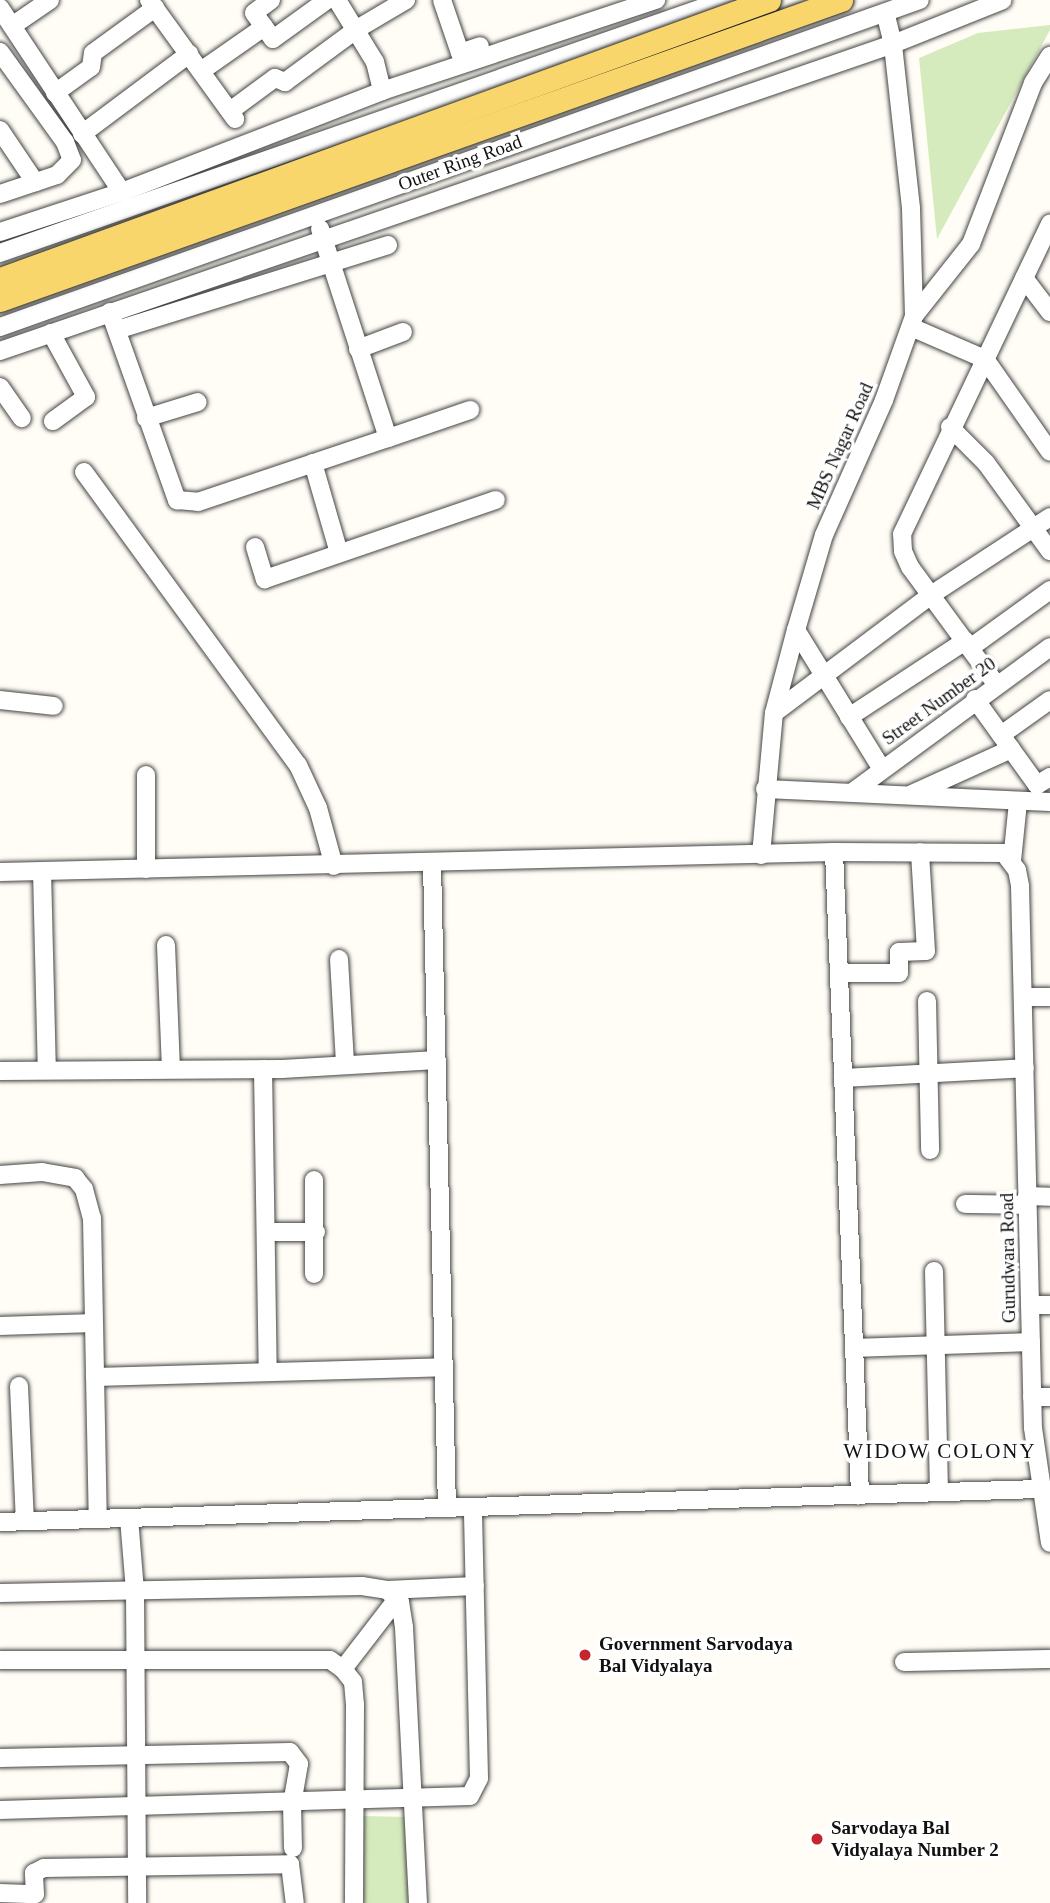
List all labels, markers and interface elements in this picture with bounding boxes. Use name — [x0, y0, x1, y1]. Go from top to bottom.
street label: Outer Ring Road — [387, 127, 533, 199]
street label: MBS Nagar Road — [799, 372, 881, 520]
street label: Street Number 20 — [868, 645, 1010, 757]
street label: Gurudwara Road — [995, 1182, 1021, 1334]
district label: WIDOW COLONY — [846, 1438, 1034, 1464]
place label: Government Sarvodaya Bal Vidyalaya — [599, 1633, 822, 1677]
marker: Government Sarvodaya Bal Vidyalaya — [577, 1647, 593, 1663]
place label: Sarvodaya Bal Vidyalaya Number 2 — [831, 1817, 1021, 1861]
marker: Sarvodaya Bal Vidyalaya Number 2 — [809, 1831, 825, 1847]

